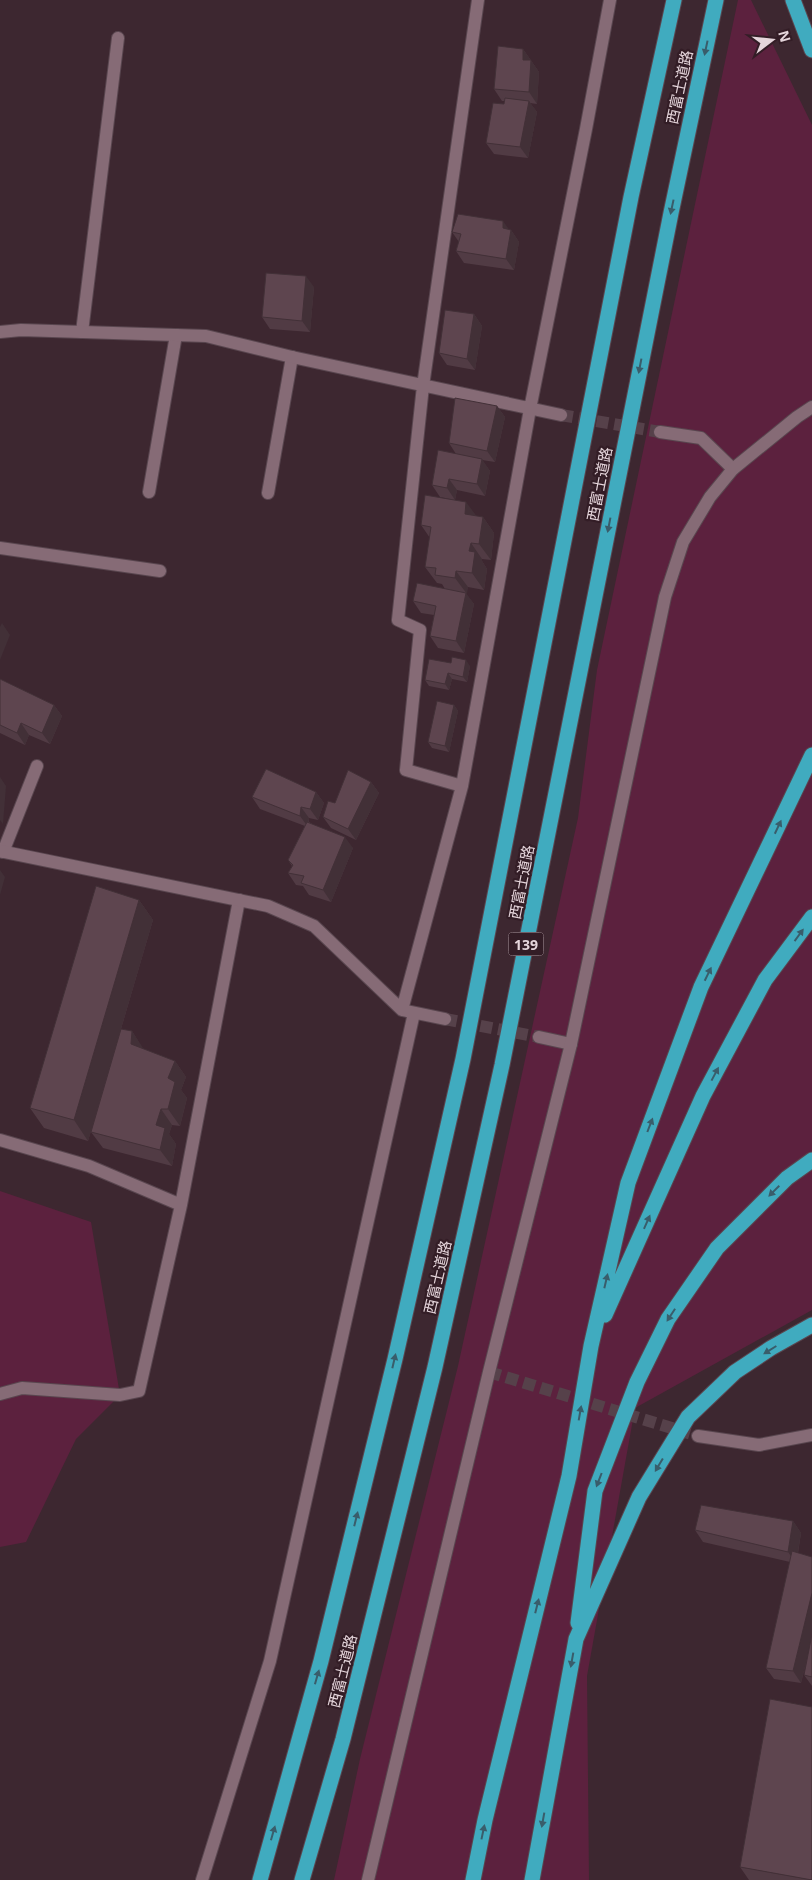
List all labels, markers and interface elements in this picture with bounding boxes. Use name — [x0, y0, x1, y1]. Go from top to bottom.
north arrow — [747, 15, 797, 65]
text: N — [774, 28, 796, 44]
one-way arrow — [702, 40, 710, 55]
street label: 西富士道路 — [661, 48, 697, 126]
one-way arrow — [668, 199, 676, 214]
one-way arrow — [636, 358, 644, 374]
street label: 西富士道路 — [582, 445, 616, 523]
one-way arrow — [605, 518, 613, 533]
one-way arrow — [775, 820, 783, 834]
street label: 西富士道路 — [504, 843, 538, 921]
one-way arrow — [793, 929, 804, 942]
road number: 139 — [508, 932, 544, 956]
one-way arrow — [704, 967, 712, 981]
one-way arrow — [710, 1067, 719, 1081]
one-way arrow — [646, 1117, 654, 1132]
one-way arrow — [768, 1184, 780, 1196]
one-way arrow — [643, 1215, 651, 1229]
street label: 西富士道路 — [419, 1238, 455, 1316]
one-way arrow — [602, 1274, 610, 1289]
one-way arrow — [666, 1308, 675, 1322]
one-way arrow — [763, 1345, 776, 1354]
one-way arrow — [390, 1353, 398, 1368]
one-way arrow — [576, 1405, 584, 1421]
one-way arrow — [654, 1458, 663, 1471]
one-way arrow — [595, 1473, 603, 1487]
one-way arrow — [352, 1511, 360, 1526]
one-way arrow — [533, 1599, 541, 1614]
street label: 西富士道路 — [323, 1632, 361, 1710]
one-way arrow — [567, 1653, 575, 1669]
one-way arrow — [313, 1669, 321, 1684]
one-way arrow — [538, 1813, 546, 1829]
one-way arrow — [479, 1824, 487, 1840]
one-way arrow — [269, 1825, 277, 1841]

